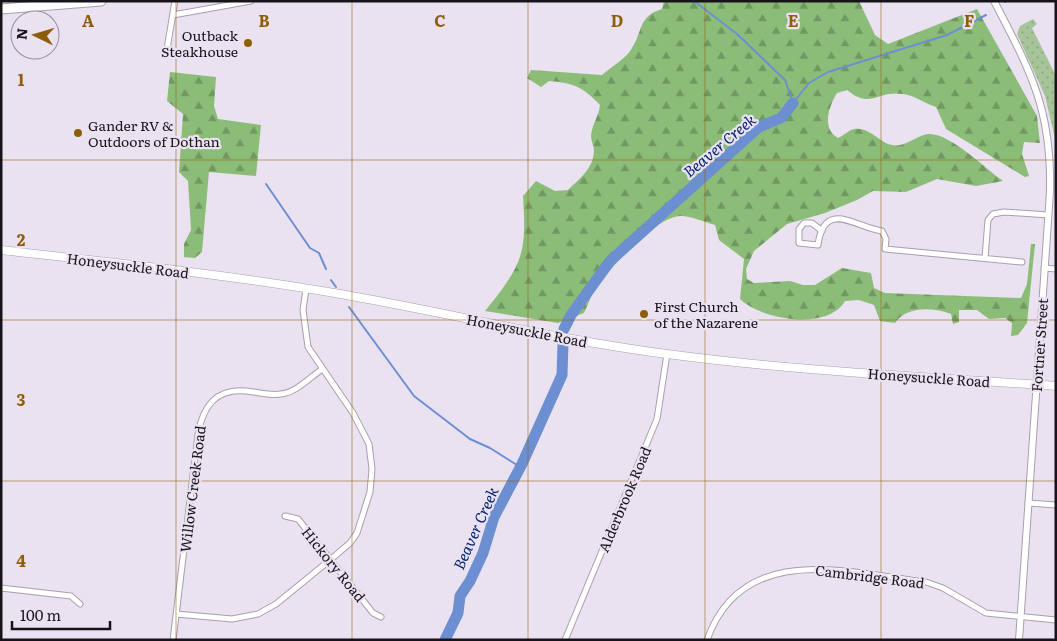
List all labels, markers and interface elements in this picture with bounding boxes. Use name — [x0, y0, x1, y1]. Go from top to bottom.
text: A — [82, 8, 94, 32]
text: B — [258, 8, 270, 32]
text: C — [434, 8, 446, 32]
text: D — [611, 8, 623, 32]
text: E — [788, 8, 799, 32]
text: F — [964, 8, 974, 32]
north arrow — [10, 10, 60, 60]
place label: Outback Steakhouse — [161, 25, 238, 61]
text: N — [11, 27, 32, 41]
marker: Outback Steakhouse — [242, 37, 254, 49]
text: 1 — [18, 67, 25, 91]
water label: Beaver Creek — [678, 107, 761, 182]
place label: Gander RV & Outdoors of Dothan — [88, 115, 220, 151]
marker: Gander RV & Outdoors of Dothan — [72, 127, 84, 139]
text: 2 — [17, 227, 26, 251]
street label: Honeysuckle Road — [66, 248, 191, 282]
place label: First Church of the Nazarene — [654, 296, 758, 332]
street label: Fortner Street — [1026, 297, 1052, 393]
street label: Honeysuckle Road — [465, 308, 590, 352]
marker: First Church of the Nazarene — [638, 308, 650, 320]
street label: Honeysuckle Road — [867, 363, 991, 391]
text: 3 — [17, 387, 26, 411]
street label: Willow Creek Road — [174, 424, 210, 554]
street label: Alderbrook Road — [593, 443, 655, 555]
water label: Beaver Creek — [447, 482, 504, 573]
street label: Hickory Road — [298, 522, 371, 606]
text: 4 — [16, 548, 26, 572]
street label: Cambridge Road — [814, 559, 926, 593]
scale bar — [12, 598, 110, 630]
text: 100 m — [20, 603, 61, 626]

